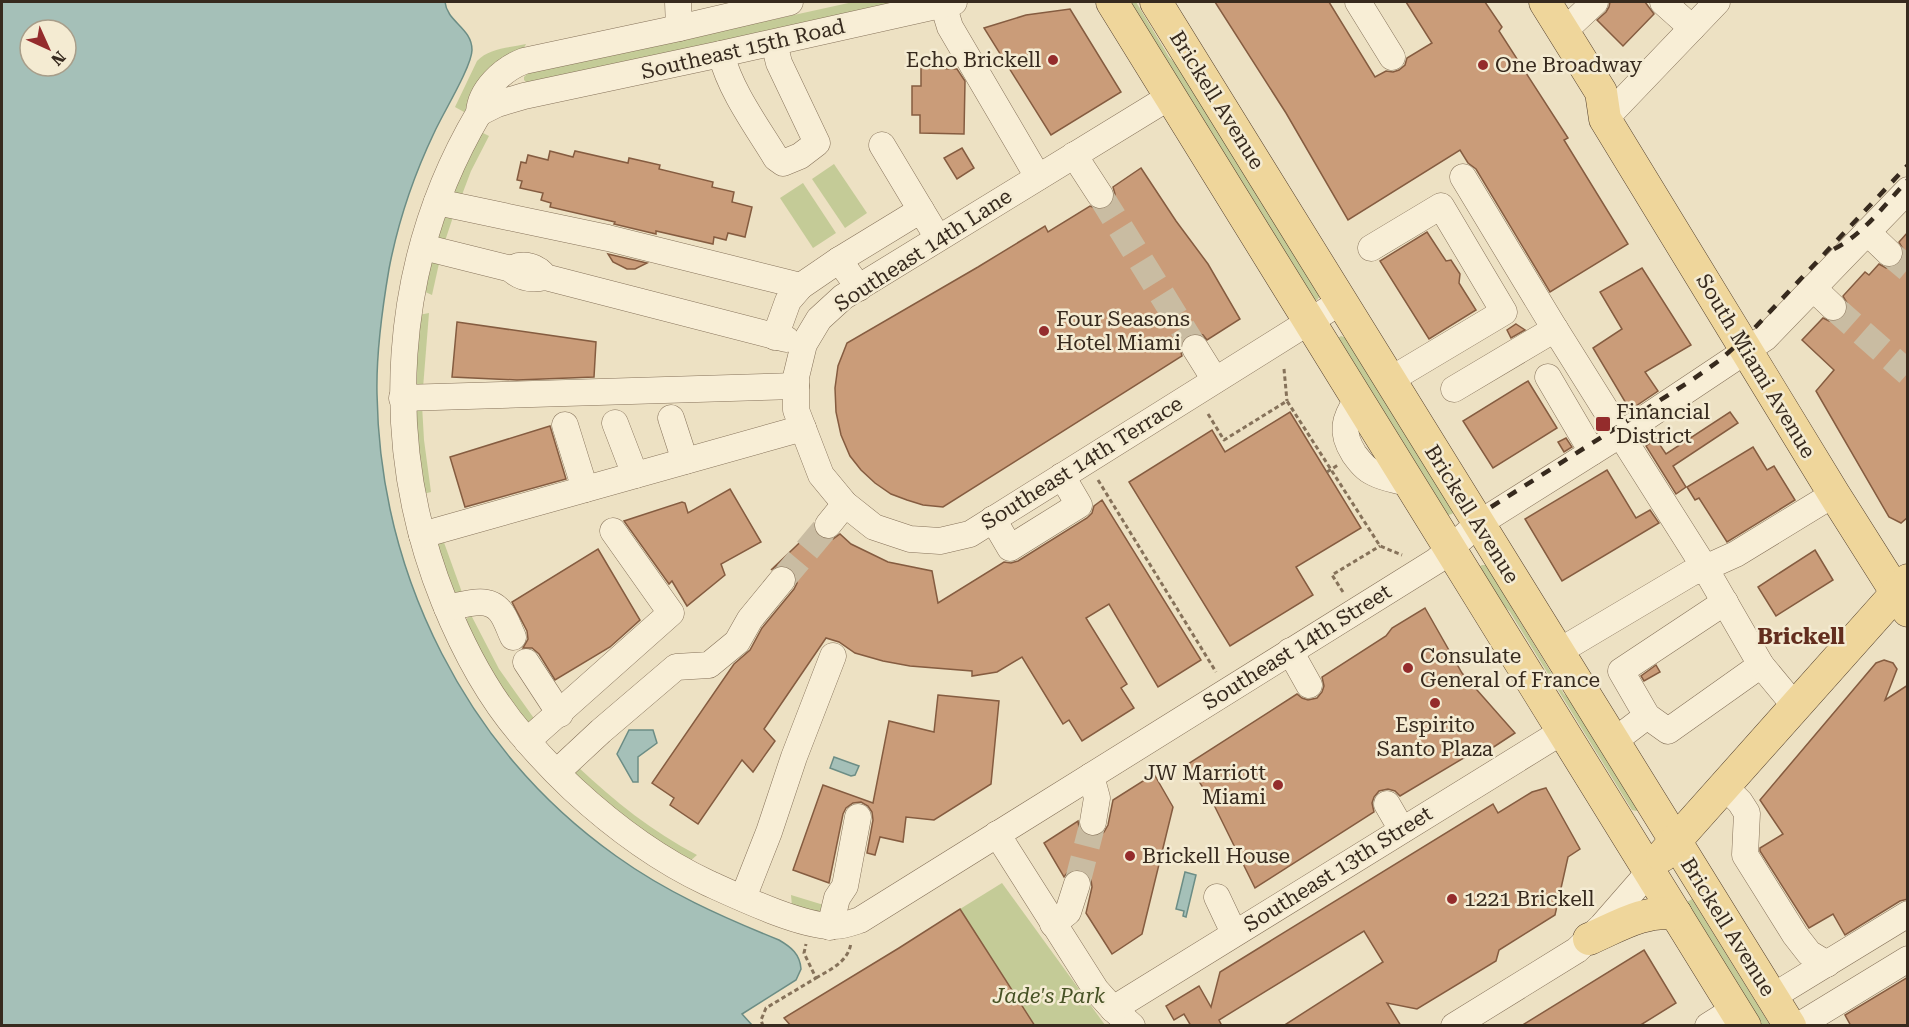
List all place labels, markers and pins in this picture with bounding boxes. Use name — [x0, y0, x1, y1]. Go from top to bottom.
place label: Echo Brickell — [906, 48, 1042, 72]
marker: Echo Brickell — [1046, 53, 1060, 67]
place label: One Broadway — [1495, 53, 1643, 77]
marker: One Broadway — [1476, 58, 1490, 72]
place label: Four Seasons Hotel Miami — [1056, 307, 1190, 355]
marker: Four Seasons Hotel Miami — [1037, 324, 1051, 338]
place label: Financial District — [1616, 400, 1711, 448]
marker: Financial District — [1594, 415, 1612, 433]
place label: Consulate General of France — [1420, 644, 1600, 692]
marker: Consulate General of France — [1401, 661, 1415, 675]
marker: Espirito Santo Plaza — [1428, 696, 1442, 710]
place label: Espirito Santo Plaza — [1377, 713, 1494, 761]
place label: JW Marriott Miami — [1144, 761, 1266, 809]
marker: JW Marriott Miami — [1271, 778, 1285, 792]
place label: Brickell House — [1142, 844, 1290, 868]
marker: Brickell House — [1123, 849, 1137, 863]
place label: 1221 Brickell — [1464, 887, 1595, 911]
marker: 1221 Brickell — [1445, 892, 1459, 906]

